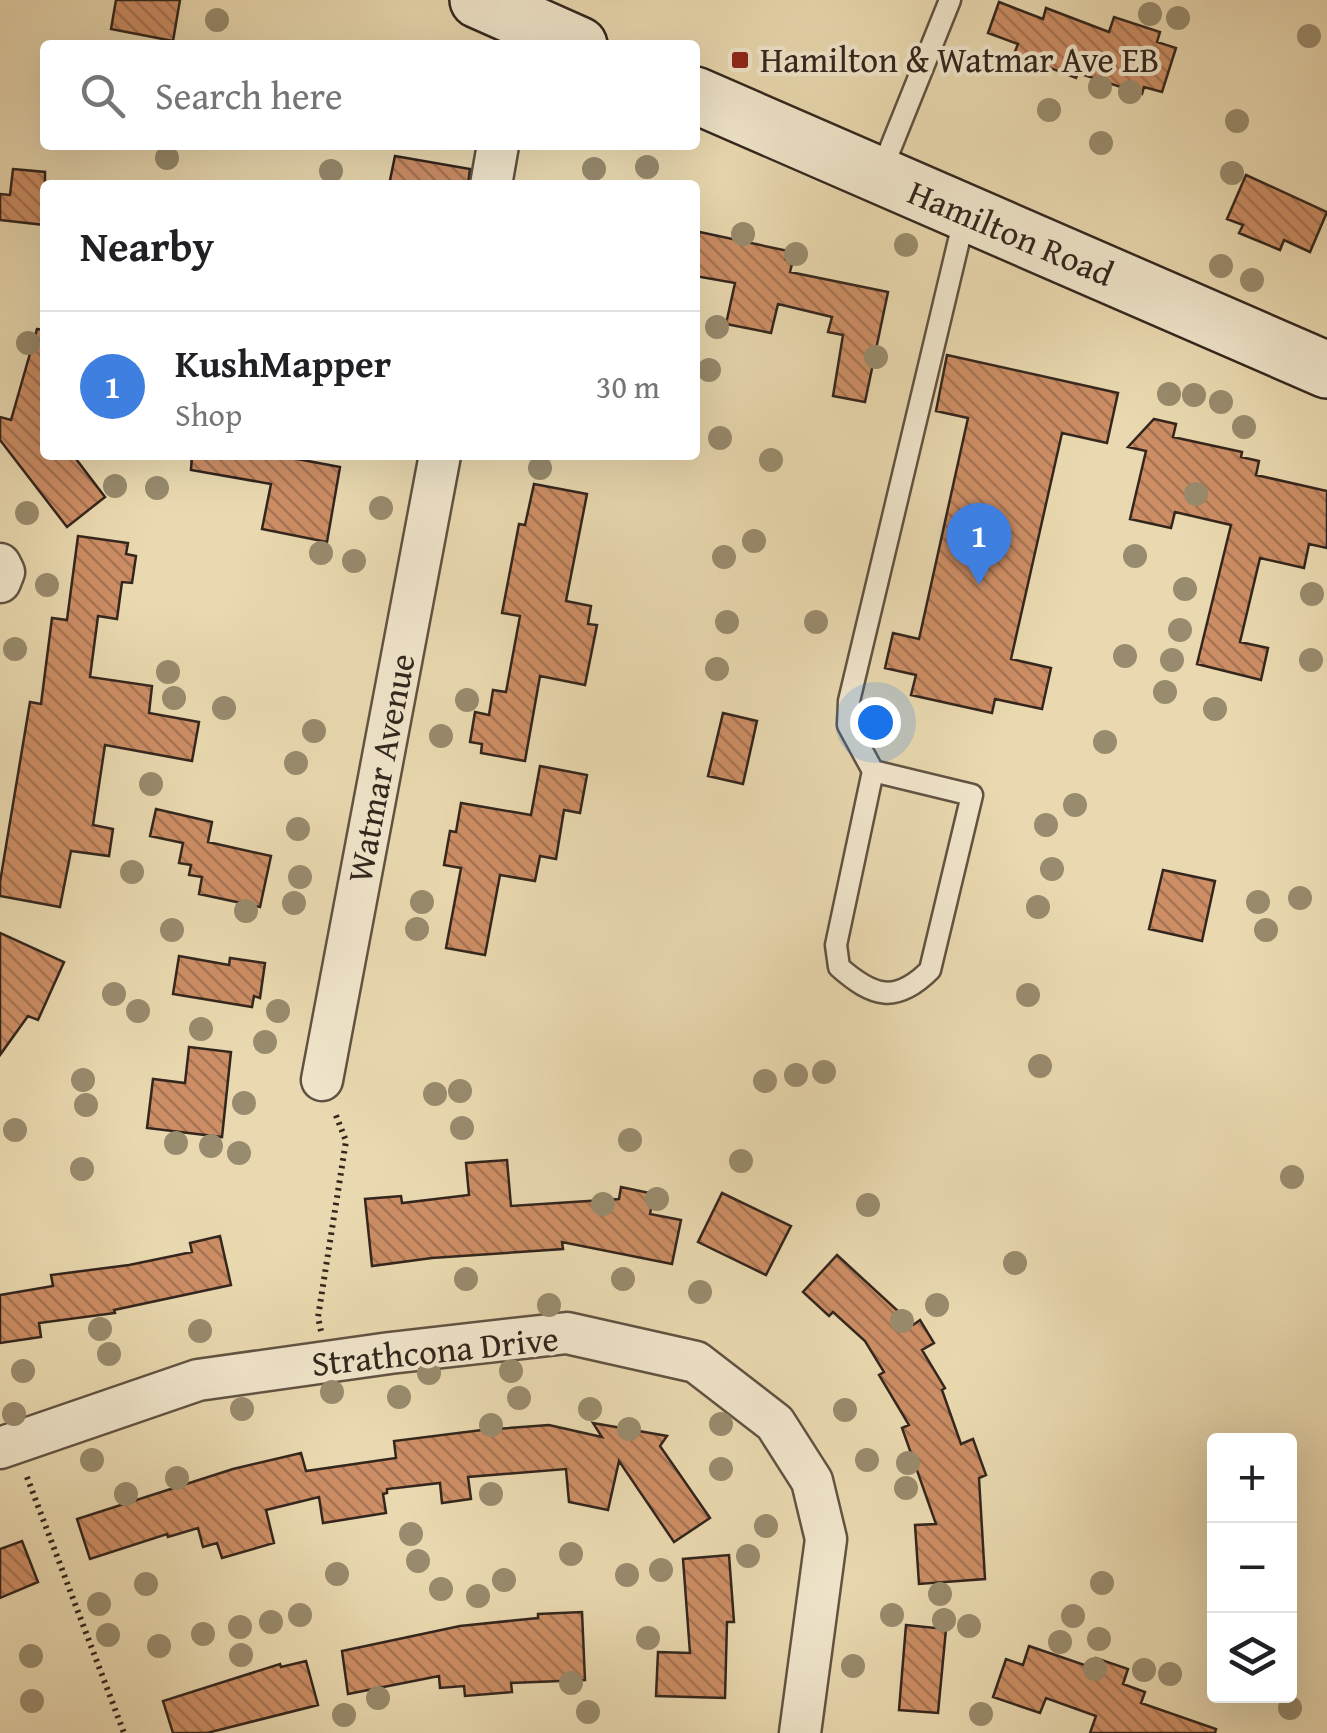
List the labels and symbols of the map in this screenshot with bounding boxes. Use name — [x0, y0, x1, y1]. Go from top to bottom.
place label: Hamilton & Watmar Ave EB — [760, 34, 1159, 85]
marker: Hamilton & Watmar Ave EB — [729, 49, 751, 71]
street label: Hamilton Road — [901, 166, 1122, 299]
pin: 1 — [946, 502, 1012, 585]
street label: Watmar Avenue — [333, 649, 428, 887]
your location — [850, 697, 901, 748]
street label: Strathcona Drive — [309, 1312, 561, 1389]

